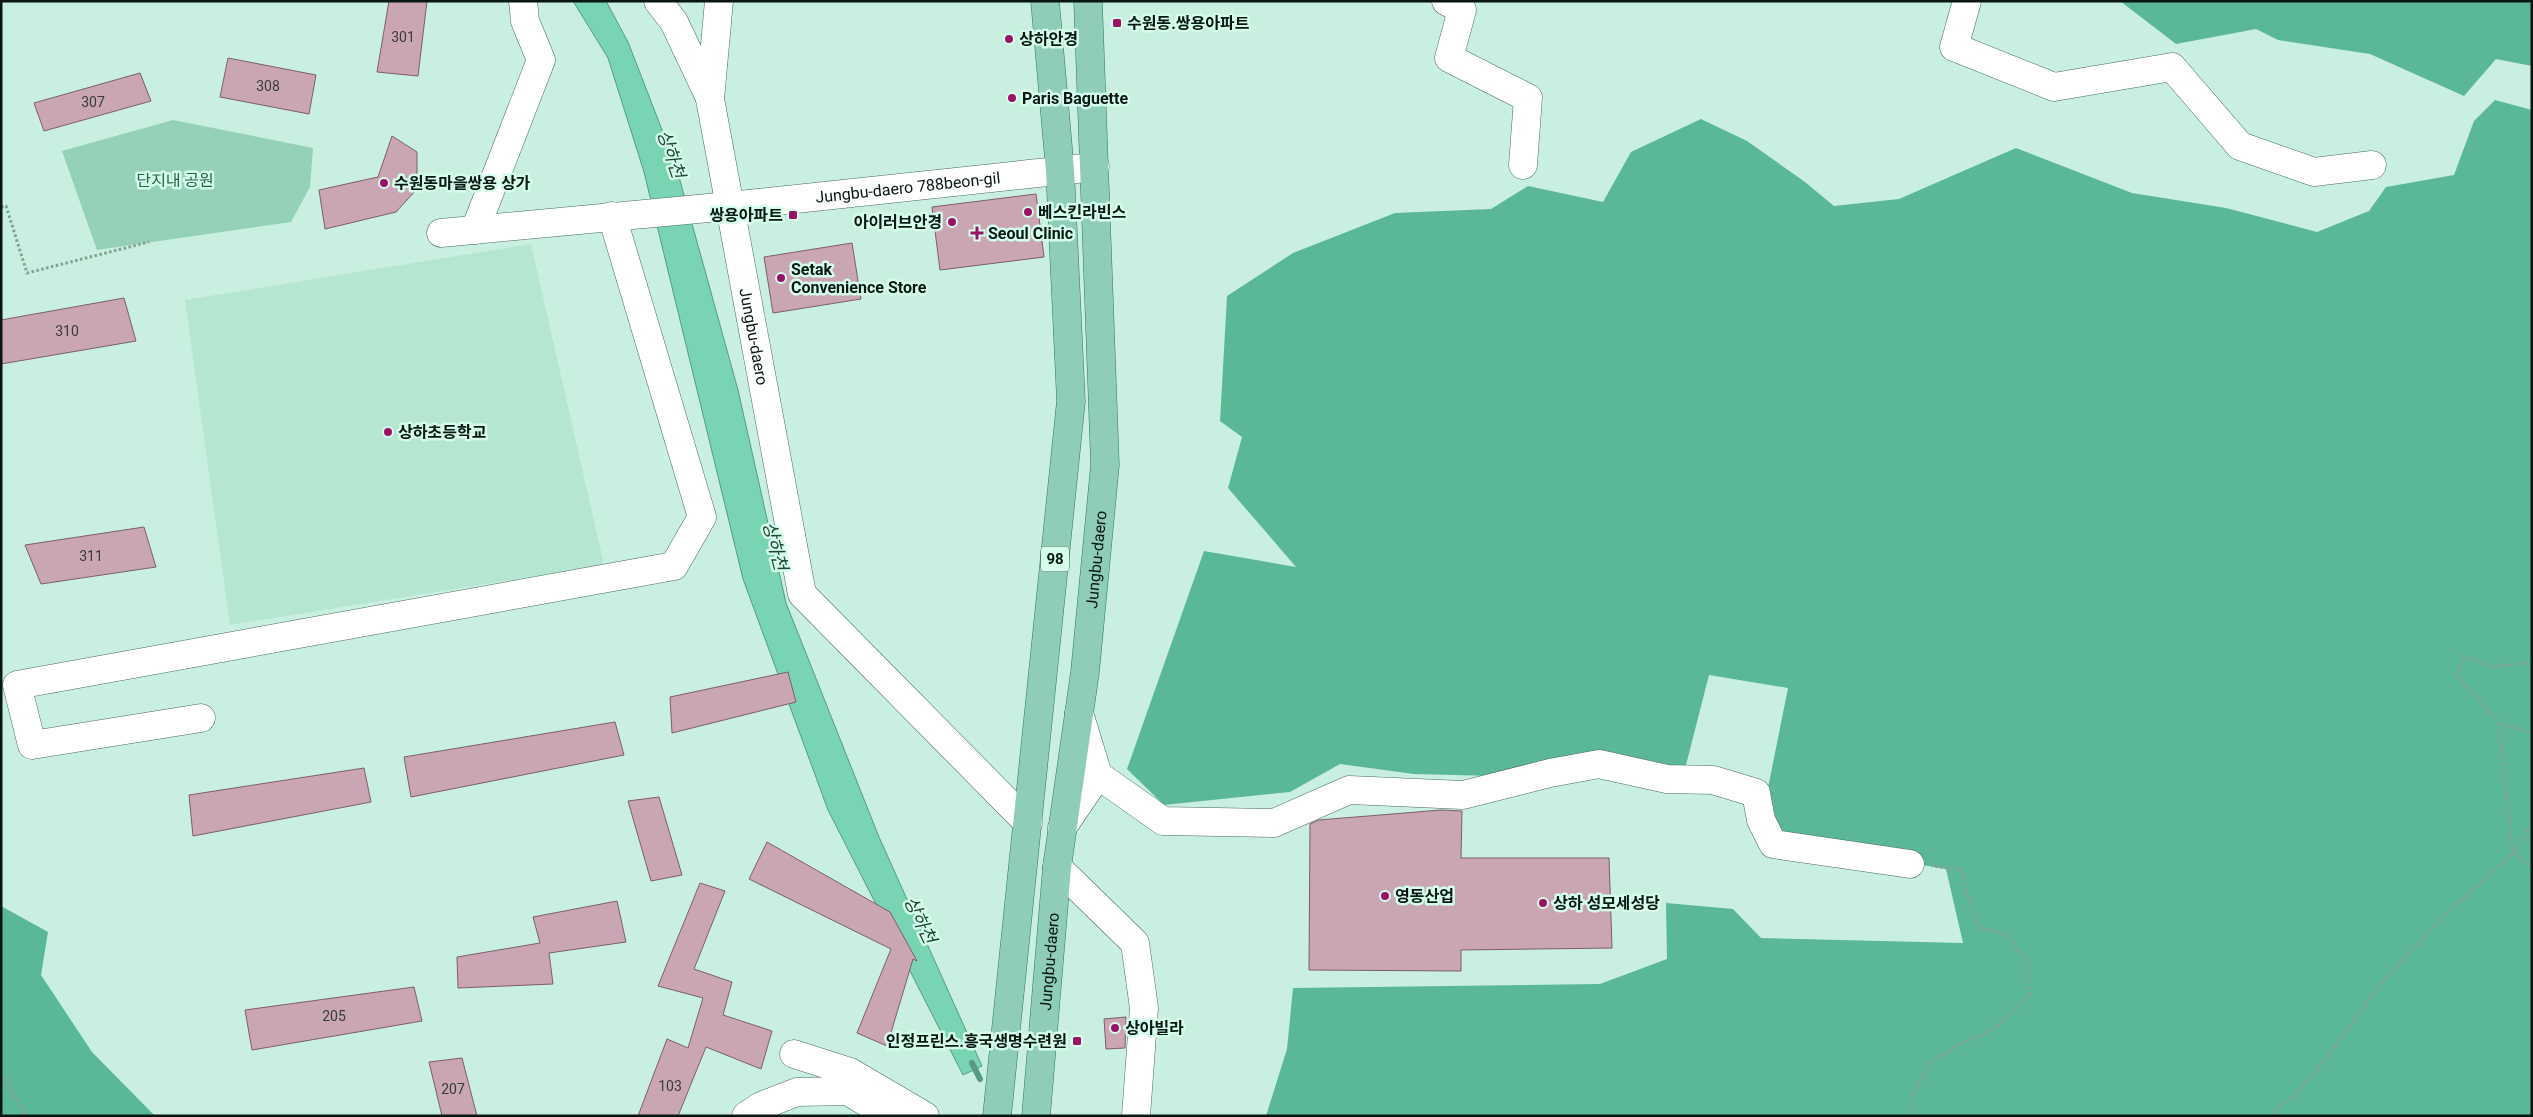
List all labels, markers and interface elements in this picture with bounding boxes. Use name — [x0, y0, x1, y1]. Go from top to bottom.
place label: 수원동.쌍용아파트 — [1127, 14, 1250, 33]
marker: 수원동.쌍용아파트 — [1111, 17, 1123, 29]
house number: 301 — [391, 29, 415, 45]
place label: 상하안경 — [1019, 30, 1078, 49]
marker: 상하안경 — [1003, 33, 1015, 45]
house number: 308 — [256, 78, 280, 94]
place label: Paris Baguette — [1022, 89, 1128, 108]
marker: Paris Baguette — [1006, 92, 1018, 104]
house number: 307 — [81, 94, 105, 110]
water label: 상하천 — [653, 127, 690, 183]
street label: Jungbu-daero 788beon-gil — [814, 168, 1001, 207]
park label: 단지내 공원 — [136, 171, 214, 190]
place label: 수원동마을쌍용 상가 — [394, 174, 531, 193]
marker: 수원동마을쌍용 상가 — [378, 177, 390, 189]
place label: 베스킨라빈스 — [1038, 203, 1127, 222]
place label: 쌍용아파트 — [709, 206, 783, 225]
marker: 베스킨라빈스 — [1022, 206, 1034, 218]
marker: 쌍용아파트 — [787, 209, 799, 221]
place label: 아이러브안경 — [854, 213, 942, 232]
marker: 아이러브안경 — [946, 216, 958, 228]
place label: Seoul Clinic — [988, 224, 1073, 243]
marker: Seoul Clinic — [970, 226, 984, 240]
place label: Setak Convenience Store — [791, 260, 927, 297]
marker: Setak Convenience Store — [775, 272, 787, 284]
street label: Jungbu-daero — [735, 287, 772, 387]
house number: 310 — [55, 323, 79, 339]
place label: 상하초등학교 — [398, 423, 487, 442]
marker: 상하초등학교 — [382, 426, 394, 438]
street label: Jungbu-daero — [1082, 510, 1111, 609]
water label: 상하천 — [759, 519, 793, 575]
road number: 98 — [1041, 546, 1069, 572]
house number: 311 — [79, 548, 103, 564]
place label: 영동산업 — [1395, 887, 1454, 906]
marker: 영동산업 — [1379, 890, 1391, 902]
water label: 상하천 — [900, 893, 942, 949]
place label: 상하 성모세성당 — [1553, 894, 1660, 913]
marker: 상하 성모세성당 — [1537, 897, 1549, 909]
street label: Jungbu-daero — [1036, 912, 1063, 1011]
house number: 205 — [322, 1008, 346, 1024]
place label: 상아빌라 — [1125, 1019, 1184, 1038]
marker: 상아빌라 — [1109, 1022, 1121, 1034]
place label: 인정프린스.흥국생명수련원 — [886, 1032, 1067, 1051]
marker: 인정프린스.흥국생명수련원 — [1071, 1035, 1083, 1047]
house number: 103 — [658, 1078, 682, 1094]
house number: 207 — [441, 1081, 465, 1097]

